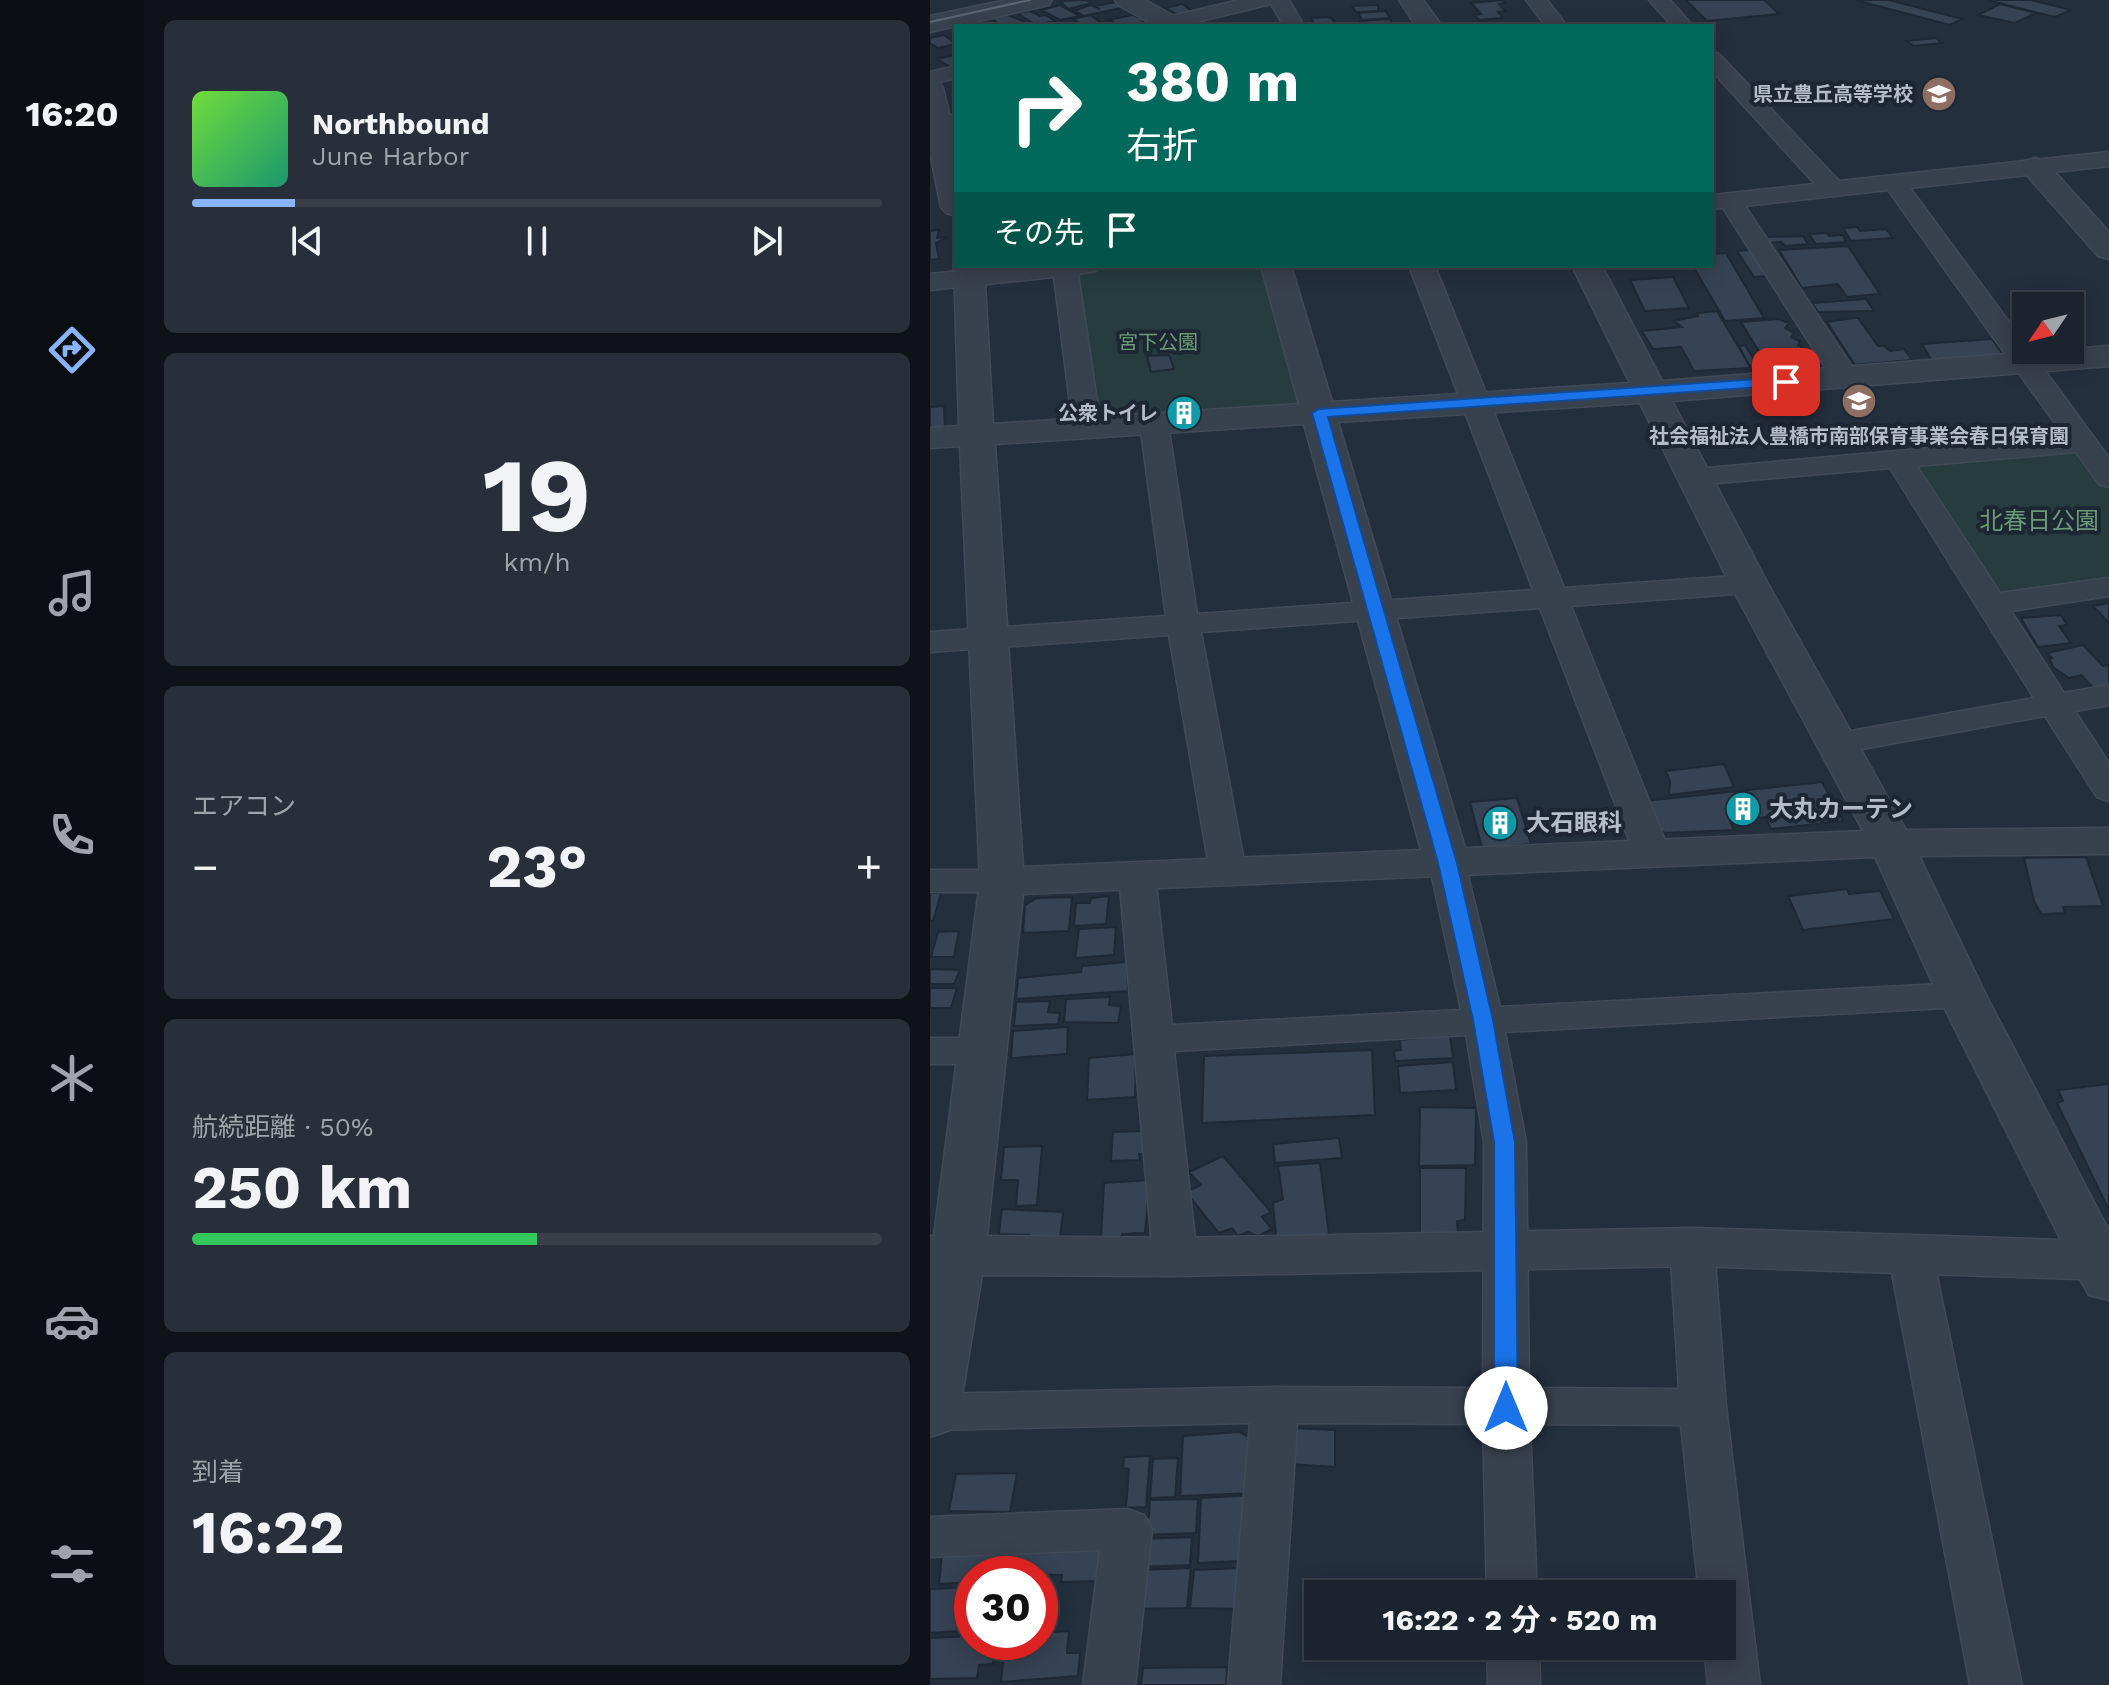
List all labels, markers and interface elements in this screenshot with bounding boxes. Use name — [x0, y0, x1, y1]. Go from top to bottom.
text: 380 m — [1126, 49, 1299, 115]
icon: right — [994, 56, 1098, 160]
school or university icon: 県立豊丘高等学校 — [1920, 75, 1958, 113]
place label: 県立豊丘高等学校 — [1753, 82, 1913, 106]
text: 16:20 — [25, 93, 119, 135]
text: Northbound — [312, 106, 489, 141]
text: 右折 — [1126, 125, 1198, 167]
text: June Harbor — [312, 141, 469, 171]
icon: arrive — [1100, 208, 1144, 252]
text: その先 — [994, 215, 1084, 250]
icon: previous — [285, 219, 329, 263]
icon: pause — [515, 219, 559, 263]
icon: next — [745, 219, 789, 263]
north arrow — [2012, 292, 2084, 364]
map controls — [2012, 292, 2084, 364]
icon: directions — [44, 322, 100, 378]
park label: 宮下公園 — [1118, 330, 1198, 354]
pin — [1752, 348, 1820, 416]
icon: arrive — [1764, 360, 1808, 404]
school or university icon: 社会福祉法人豊橋市南部保育事業会春日保育園 — [1840, 382, 1878, 420]
building icon: 公衆トイレ — [1165, 394, 1203, 432]
place label: 公衆トイレ — [1058, 401, 1158, 425]
place label: 社会福祉法人豊橋市南部保育事業会春日保育園 — [1649, 424, 2069, 448]
text: 19 — [483, 434, 591, 556]
park label: 北春日公園 — [1979, 507, 2099, 535]
text: km/h — [504, 547, 570, 577]
icon: music — [44, 565, 100, 621]
building icon: 大丸カーテン — [1724, 790, 1762, 828]
text: エアコン — [192, 791, 296, 821]
place label: 大丸カーテン — [1769, 795, 1913, 823]
building icon: 大石眼科 — [1481, 804, 1519, 842]
icon: phone — [44, 807, 100, 863]
place label: 大石眼科 — [1526, 809, 1622, 837]
text: 23° — [486, 831, 588, 902]
text: − — [192, 841, 219, 893]
text: + — [855, 841, 882, 893]
icon: climate — [44, 1050, 100, 1106]
text: 航続距離 · 50% — [192, 1112, 373, 1142]
text: 250 km — [192, 1152, 412, 1223]
icon: car — [44, 1293, 100, 1349]
position arrow — [1464, 1366, 1548, 1450]
text: 到着 — [192, 1457, 244, 1487]
text: 16:22 — [192, 1497, 344, 1568]
icon: filters — [44, 1536, 100, 1592]
speed limit sign: 30 — [954, 1556, 1058, 1660]
text: 16:22 · 2 分 · 520 m — [1383, 1602, 1657, 1637]

